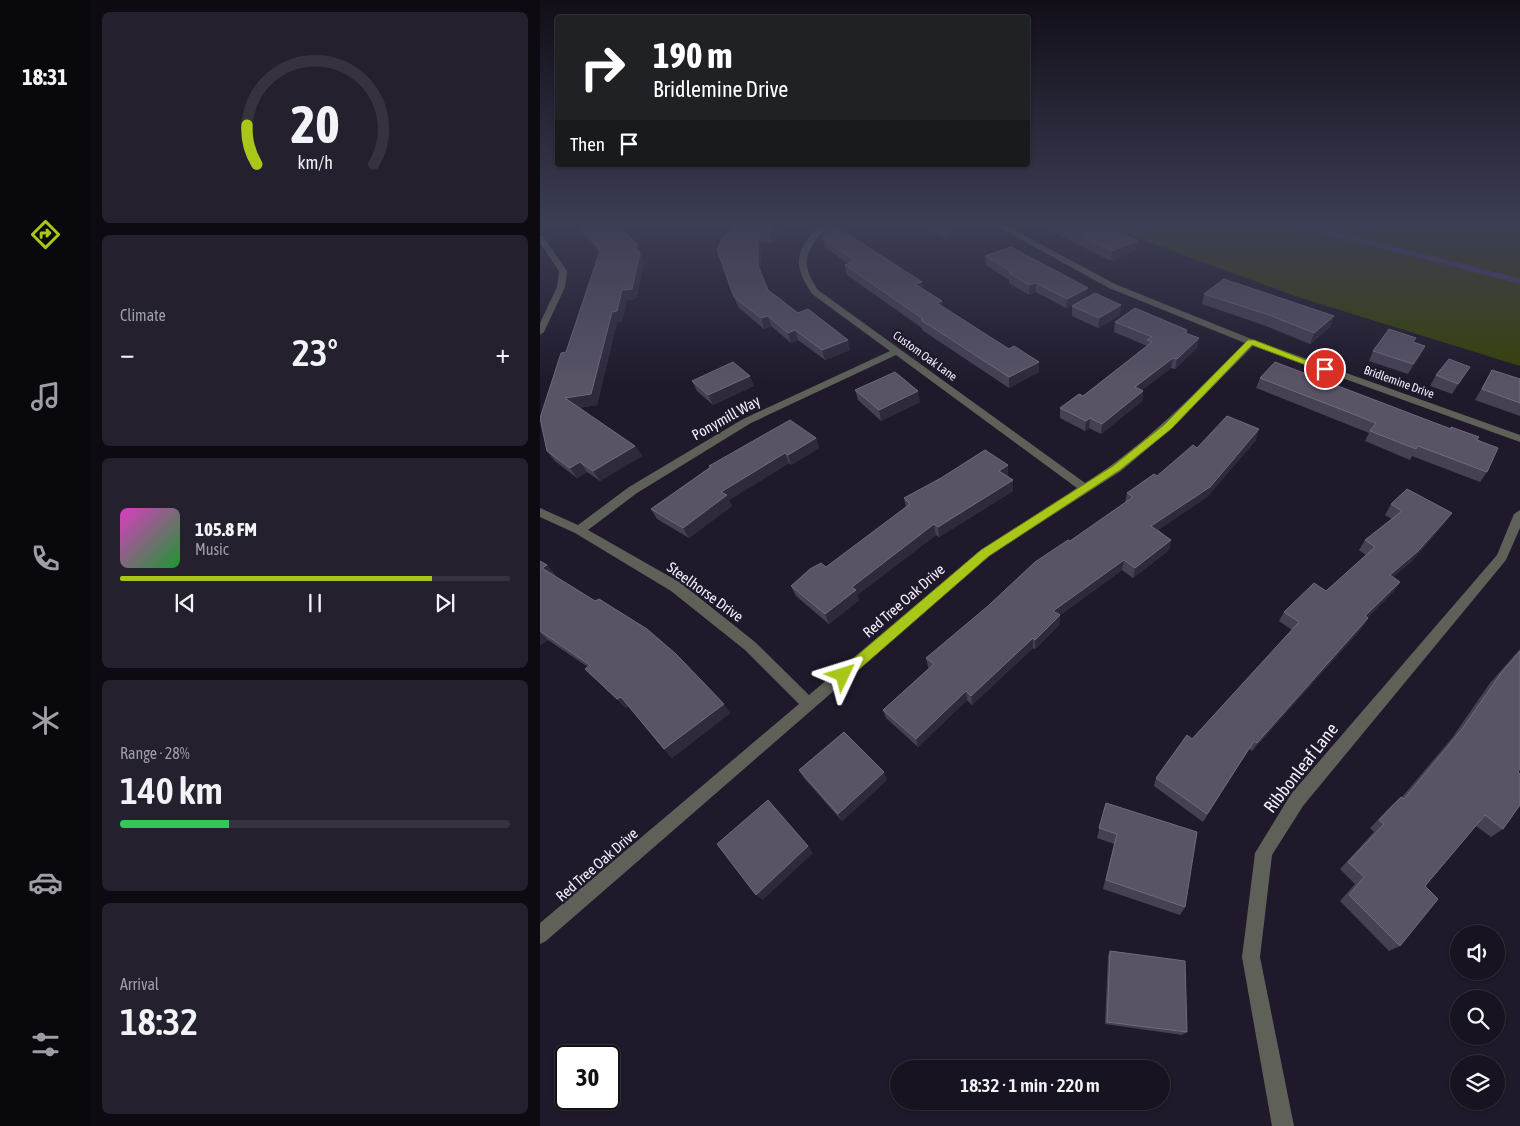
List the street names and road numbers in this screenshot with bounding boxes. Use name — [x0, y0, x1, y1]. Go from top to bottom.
street label: Custom Oak Lane — [890, 328, 960, 384]
street label: Bridlemine Drive — [1362, 363, 1436, 401]
street label: Ponymill Way — [689, 392, 763, 443]
street label: Steelhorse Drive — [664, 558, 747, 625]
street label: Red Tree Oak Drive — [859, 560, 948, 641]
street label: Ribbonleaf Lane — [1259, 719, 1342, 817]
street label: Red Tree Oak Drive — [552, 824, 641, 905]

